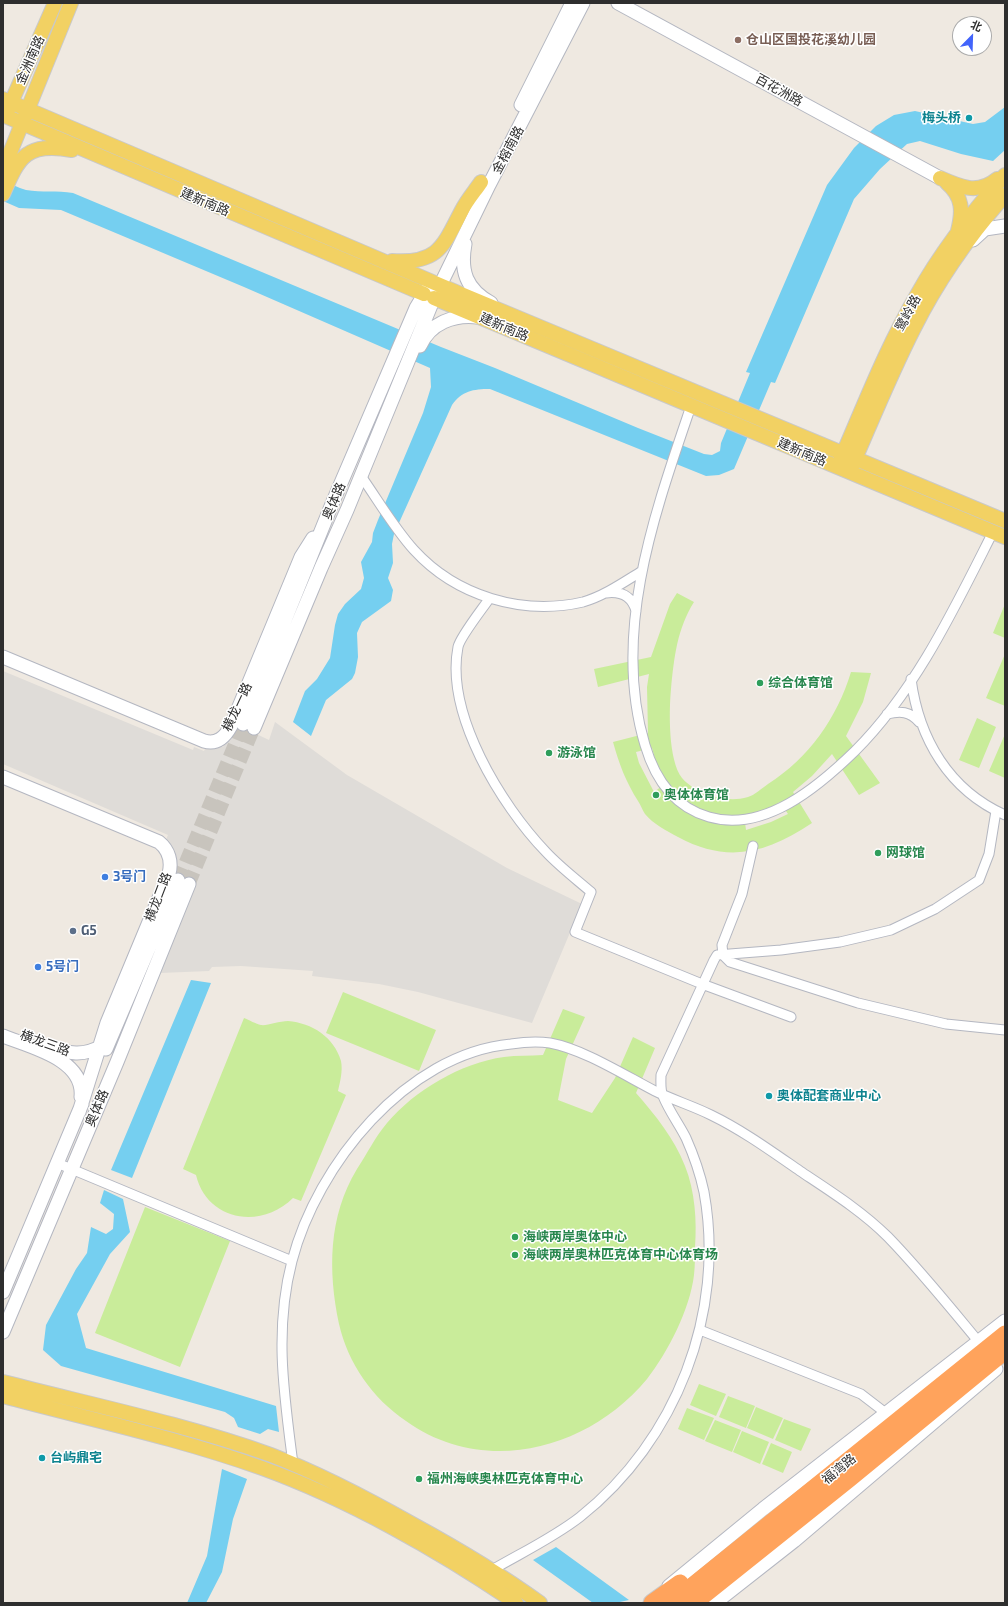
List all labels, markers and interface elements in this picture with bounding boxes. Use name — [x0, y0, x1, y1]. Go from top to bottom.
north arrow — [952, 16, 992, 56]
text: 北 — [969, 17, 984, 34]
place label: 仓山区国投花溪幼儿园 — [746, 32, 876, 48]
street label: 金洲南路 — [12, 33, 48, 87]
marker: 仓山区国投花溪幼儿园 — [733, 35, 743, 45]
street label: 百花洲路 — [752, 71, 806, 109]
place label: 梅头桥 — [922, 110, 961, 126]
marker: 梅头桥 — [964, 113, 974, 123]
street label: 金榕南路 — [489, 123, 527, 177]
street label: 建新南路 — [178, 185, 232, 219]
street label: 鹭岭路 — [892, 292, 924, 334]
street label: 建新南路 — [477, 310, 531, 344]
street label: 建新南路 — [775, 435, 829, 469]
street label: 奥体路 — [319, 480, 349, 522]
place label: 综合体育馆 — [768, 675, 833, 691]
marker: 综合体育馆 — [755, 678, 765, 688]
street label: 横龙一路 — [219, 680, 255, 734]
place label: 游泳馆 — [557, 745, 596, 761]
marker: 游泳馆 — [544, 748, 554, 758]
place label: 奥体体育馆 — [664, 787, 729, 803]
marker: 奥体体育馆 — [651, 790, 661, 800]
place label: 网球馆 — [886, 845, 925, 861]
marker: 网球馆 — [873, 848, 883, 858]
place label: 3号门 — [113, 869, 146, 885]
street label: 横龙二路 — [141, 870, 175, 924]
marker: 3号门 — [100, 872, 110, 882]
place label: G5 — [81, 923, 97, 939]
marker: G5 — [68, 926, 78, 936]
place label: 5号门 — [46, 959, 79, 975]
marker: 5号门 — [33, 962, 43, 972]
street label: 横龙三路 — [18, 1027, 72, 1059]
street label: 奥体路 — [82, 1087, 112, 1129]
place label: 奥体配套商业中心 — [777, 1088, 881, 1104]
marker: 奥体配套商业中心 — [764, 1091, 774, 1101]
place label: 海峡两岸奥体中心 — [523, 1229, 627, 1245]
marker: 海峡两岸奥体中心 — [510, 1232, 520, 1242]
place label: 海峡两岸奥林匹克体育中心体育场 — [523, 1247, 718, 1263]
marker: 海峡两岸奥林匹克体育中心体育场 — [510, 1250, 520, 1260]
place label: 台屿鼎宅 — [50, 1450, 102, 1466]
street label: 福湾路 — [819, 1451, 859, 1487]
marker: 台屿鼎宅 — [37, 1453, 47, 1463]
place label: 福州海峡奥林匹克体育中心 — [427, 1471, 583, 1487]
marker: 福州海峡奥林匹克体育中心 — [414, 1474, 424, 1484]

